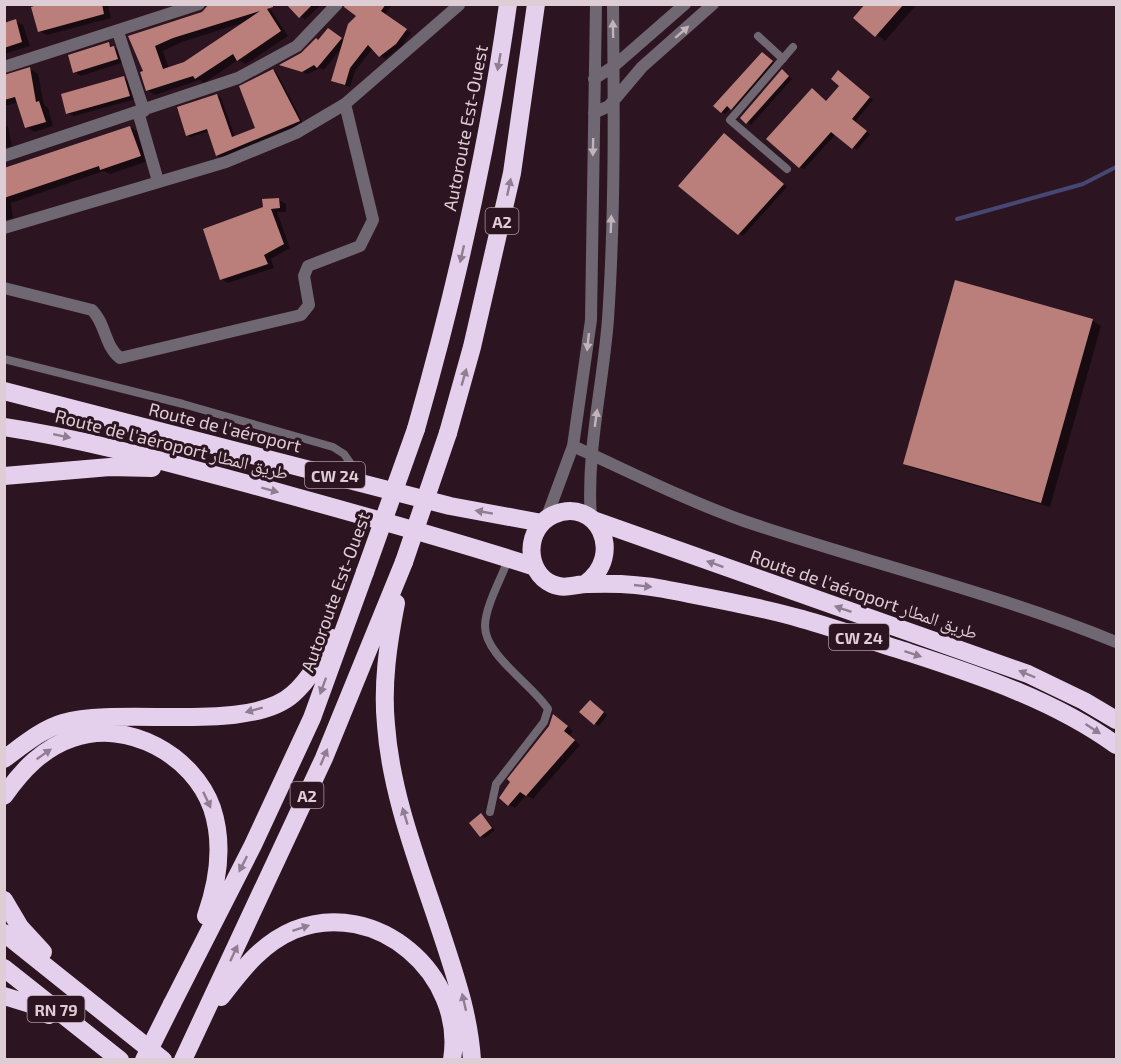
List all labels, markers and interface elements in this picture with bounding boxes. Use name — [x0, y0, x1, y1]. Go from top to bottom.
one-way arrow — [608, 20, 618, 39]
one-way arrow — [674, 26, 689, 39]
street label: Autoroute Est-Ouest — [438, 43, 492, 213]
one-way arrow — [494, 53, 503, 72]
one-way arrow — [588, 137, 598, 156]
one-way arrow — [504, 178, 514, 196]
road number: A2 — [486, 208, 518, 234]
one-way arrow — [606, 215, 616, 234]
one-way arrow — [457, 244, 466, 263]
one-way arrow — [583, 332, 593, 351]
one-way arrow — [459, 368, 469, 386]
street label: Route de l'aéroport — [147, 397, 304, 457]
street label: Route de l'aéroport طريق المطار — [53, 404, 291, 485]
one-way arrow — [591, 409, 600, 428]
one-way arrow — [53, 432, 72, 441]
road number: CW 24 — [305, 462, 365, 488]
one-way arrow — [261, 486, 279, 495]
one-way arrow — [474, 507, 493, 516]
street label: Autoroute Est-Ouest — [296, 509, 374, 675]
street label: Route de l'aéroport طريق المطار — [747, 545, 981, 644]
one-way arrow — [706, 559, 724, 569]
one-way arrow — [634, 581, 653, 591]
one-way arrow — [834, 604, 852, 614]
road number: CW 24 — [829, 624, 889, 650]
one-way arrow — [904, 650, 922, 660]
one-way arrow — [1018, 669, 1036, 679]
one-way arrow — [318, 677, 328, 695]
one-way arrow — [245, 706, 263, 715]
one-way arrow — [1085, 723, 1101, 734]
one-way arrow — [319, 747, 329, 765]
one-way arrow — [36, 748, 51, 760]
road number: A2 — [290, 782, 324, 808]
one-way arrow — [203, 792, 212, 809]
one-way arrow — [400, 807, 409, 825]
one-way arrow — [238, 855, 248, 872]
one-way arrow — [292, 923, 310, 933]
one-way arrow — [229, 944, 239, 962]
one-way arrow — [458, 993, 468, 1011]
road number: RN 79 — [28, 996, 84, 1022]

